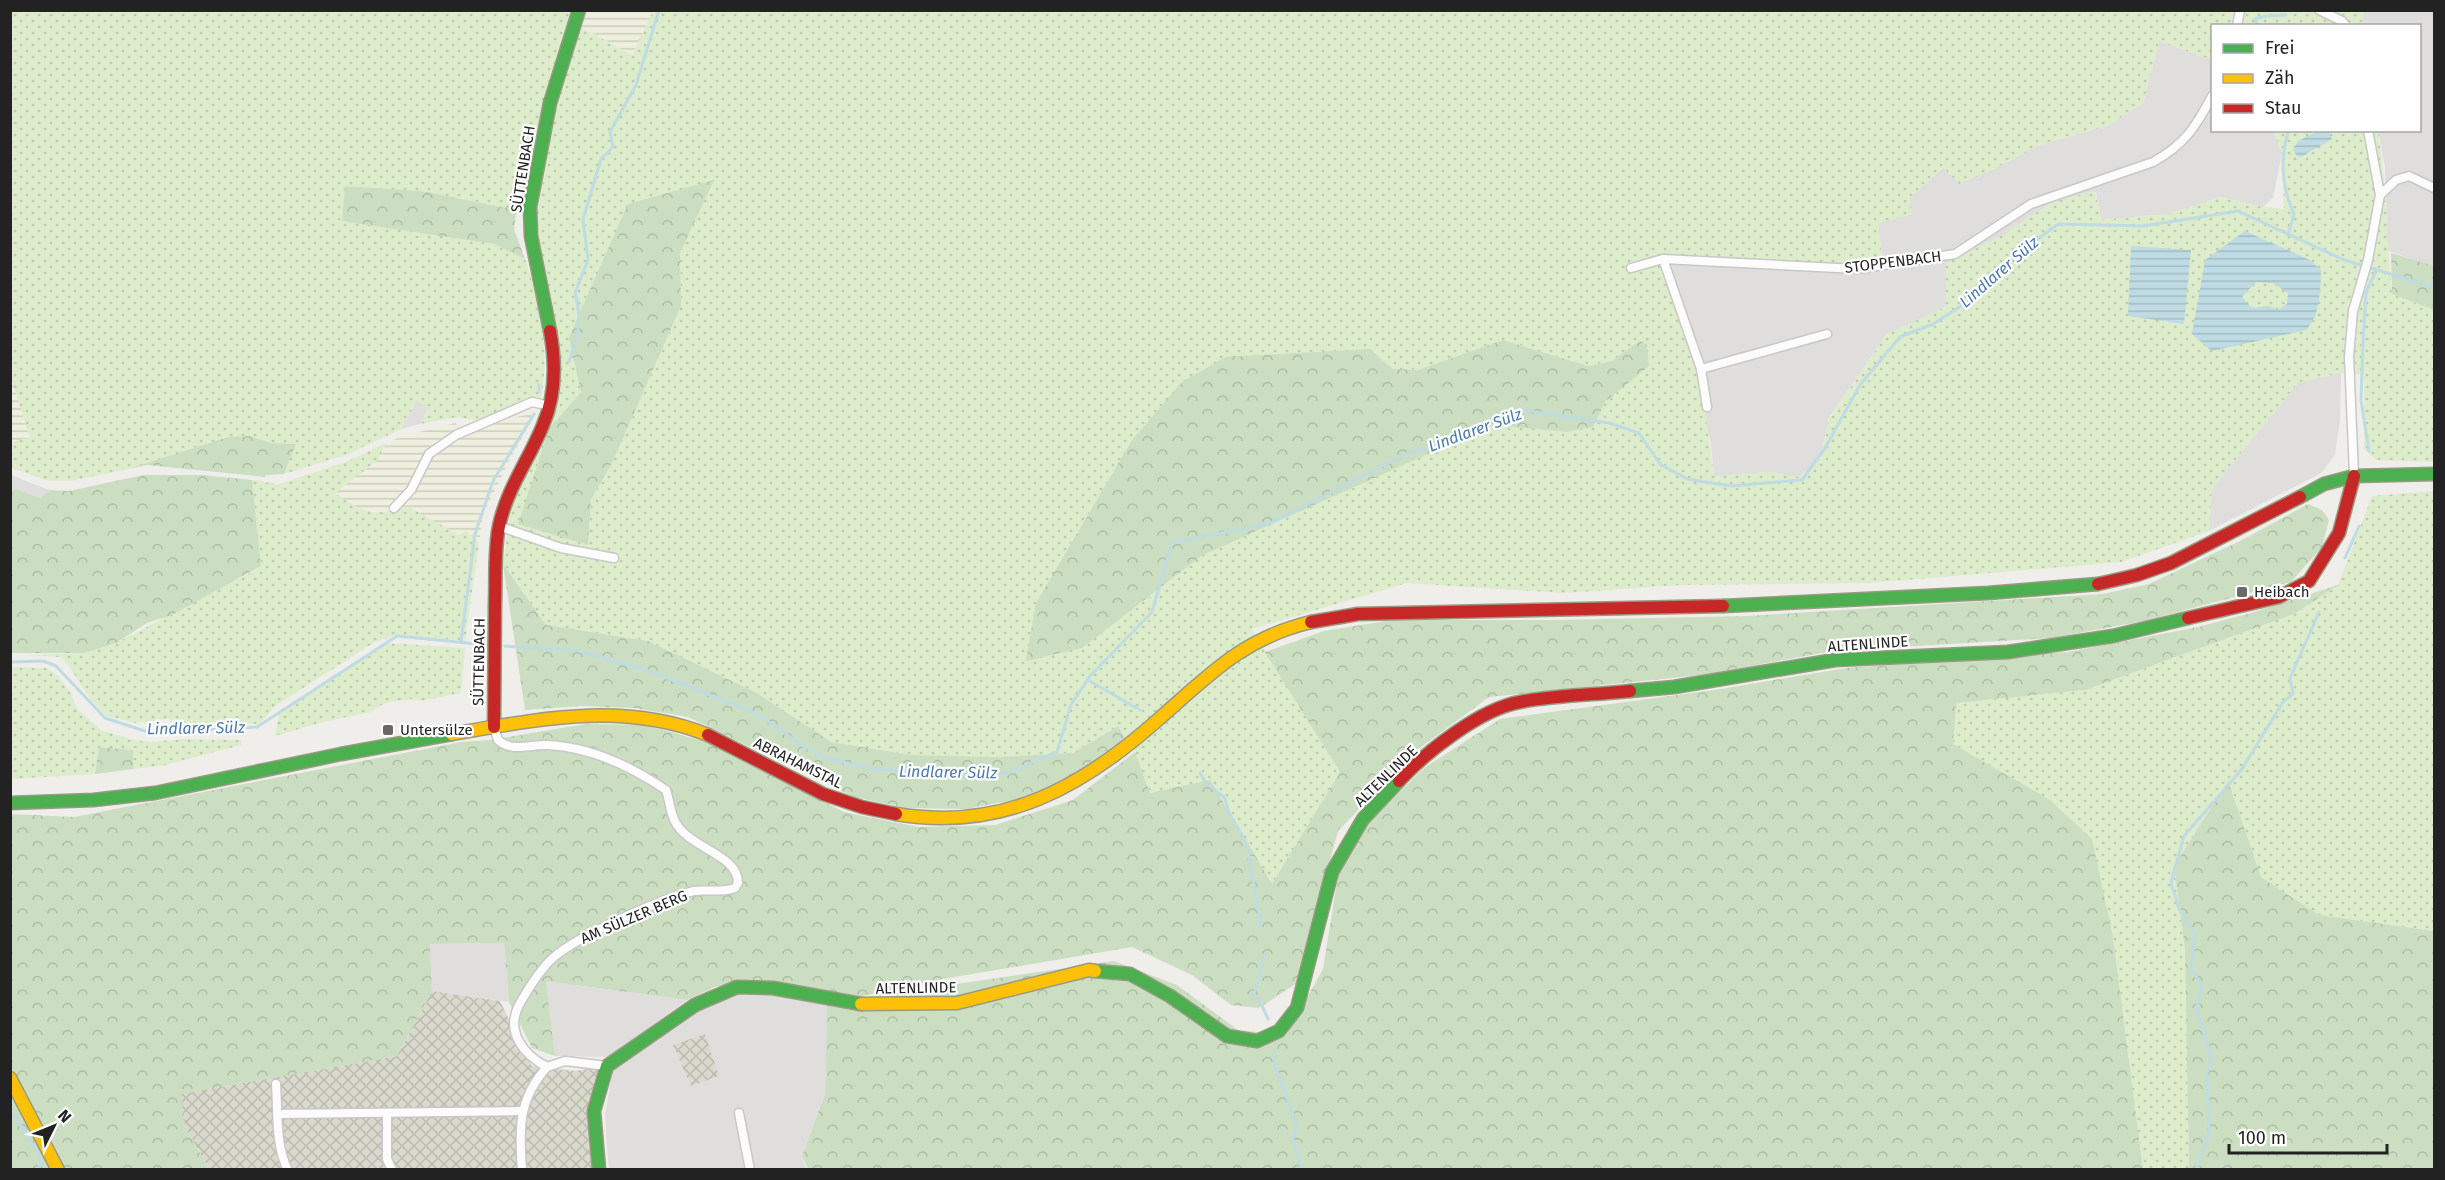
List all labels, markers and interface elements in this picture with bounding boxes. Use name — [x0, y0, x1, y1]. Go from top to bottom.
legend — [2211, 24, 2421, 132]
text: Frei — [2265, 37, 2295, 59]
text: Zäh — [2265, 67, 2294, 89]
text: Stau — [2265, 97, 2301, 119]
street label: SÜTTENBACH — [507, 124, 539, 214]
water label: Lindlarer Sülz — [1956, 233, 2042, 311]
street label: STOPPENBACH — [1844, 247, 1942, 277]
water label: Lindlarer Sülz — [1426, 404, 1525, 456]
place label: Heibach — [2254, 583, 2310, 601]
marker: Heibach — [2235, 585, 2249, 599]
street label: SÜTTENBACH — [469, 618, 489, 706]
street label: ALTENLINDE — [1827, 632, 1909, 656]
water label: Lindlarer Sülz — [147, 718, 245, 738]
place label: Untersülze — [400, 721, 473, 739]
marker: Untersülze — [381, 723, 395, 737]
street label: ABRAHAMSTAL — [751, 734, 846, 792]
street label: ALTENLINDE — [1351, 742, 1421, 810]
water label: Lindlarer Sülz — [899, 762, 997, 782]
street label: AM SÜLZER BERG — [578, 886, 690, 948]
street label: ALTENLINDE — [876, 978, 956, 998]
north arrow — [24, 1096, 84, 1156]
text: N — [54, 1106, 75, 1126]
scale bar — [2229, 1117, 2386, 1155]
text: 100 m — [2238, 1127, 2286, 1149]

